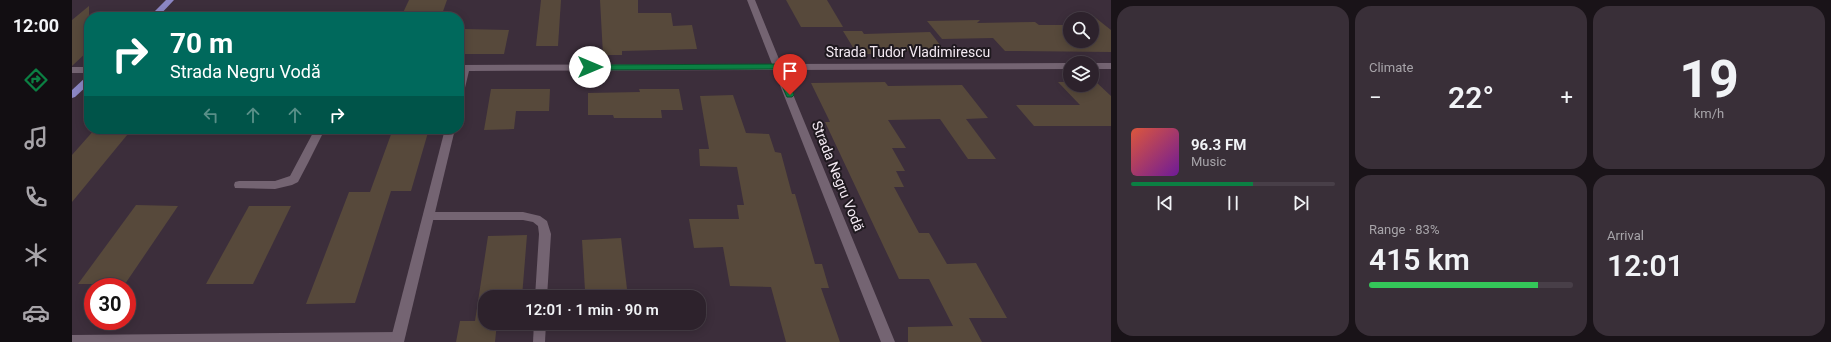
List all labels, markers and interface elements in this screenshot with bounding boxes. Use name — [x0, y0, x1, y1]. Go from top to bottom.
map controls — [1063, 12, 1099, 92]
button: search — [1063, 12, 1099, 48]
text: 12:00 — [13, 15, 59, 36]
text: 70 m — [170, 27, 233, 60]
icon: right — [104, 28, 156, 80]
street label: Strada Tudor Vladimirescu — [826, 44, 990, 60]
position arrow — [569, 46, 611, 88]
text: 19 — [1679, 49, 1739, 110]
pin — [773, 54, 807, 95]
button: layers — [1063, 56, 1099, 92]
icon: arrive — [779, 60, 801, 82]
text: Climate — [1369, 60, 1413, 75]
text: Strada Negru Vodă — [170, 61, 321, 82]
icon: directions — [22, 66, 50, 94]
text: 22° — [1448, 80, 1494, 115]
text: − — [1369, 85, 1382, 110]
text: + — [1561, 85, 1573, 110]
icon: left — [200, 104, 222, 126]
icon: ahead — [242, 104, 264, 126]
icon: ahead — [284, 104, 306, 126]
icon: right — [326, 104, 348, 126]
text: km/h — [1694, 106, 1724, 121]
street label: Strada Negru Vodă — [809, 119, 867, 233]
icon: music — [22, 124, 50, 152]
text: 96.3 FM — [1191, 136, 1246, 154]
text: Music — [1191, 154, 1226, 169]
icon: phone — [22, 183, 50, 211]
icon: previous — [1154, 192, 1176, 214]
icon: pause — [1222, 192, 1244, 214]
icon: next — [1290, 192, 1312, 214]
text: Range · 83% — [1369, 222, 1439, 237]
text: Arrival — [1607, 228, 1644, 243]
icon: climate — [22, 241, 50, 269]
text: 415 km — [1369, 242, 1470, 277]
text: 12:01 — [1607, 248, 1684, 283]
speed limit sign: 30 — [84, 278, 136, 330]
icon: car — [22, 299, 50, 327]
text: 12:01 · 1 min · 90 m — [525, 301, 659, 319]

